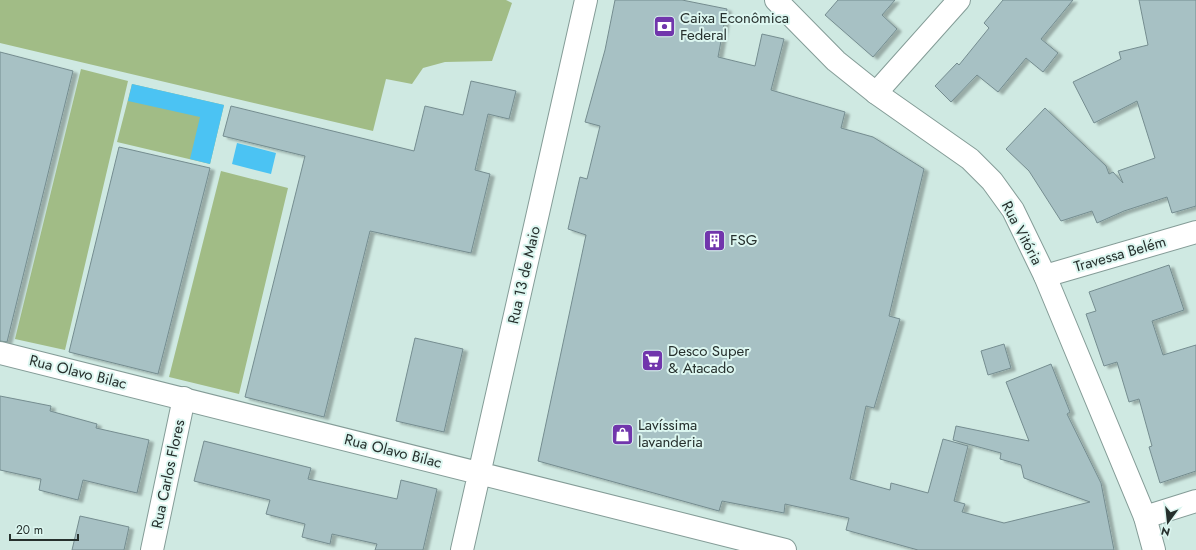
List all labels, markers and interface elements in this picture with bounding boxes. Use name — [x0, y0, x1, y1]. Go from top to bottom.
place label: Caixa Econômica Federal — [680, 7, 789, 46]
bank icon: Caixa Econômica Federal — [651, 14, 677, 40]
street label: Rua Vitória — [996, 197, 1048, 269]
street label: Rua 13 de Maio — [502, 224, 546, 326]
building icon: FSG — [702, 227, 728, 253]
place label: FSG — [730, 229, 757, 251]
street label: Travessa Belém — [1071, 230, 1169, 278]
place label: Desco Super & Atacado — [668, 340, 750, 379]
supermarket icon: Desco Super & Atacado — [640, 347, 666, 373]
street label: Rua Olavo Bilac — [27, 349, 129, 395]
place label: Lavíssima lavanderia — [638, 414, 703, 453]
street label: Rua Carlos Flores — [146, 418, 190, 530]
shop icon: Lavíssima lavanderia — [610, 421, 636, 447]
street label: Rua Olavo Bilac — [342, 428, 444, 474]
north arrow — [1148, 502, 1188, 542]
scale bar — [10, 516, 78, 542]
text: 20 m — [16, 521, 43, 539]
text: N — [1159, 523, 1172, 541]

